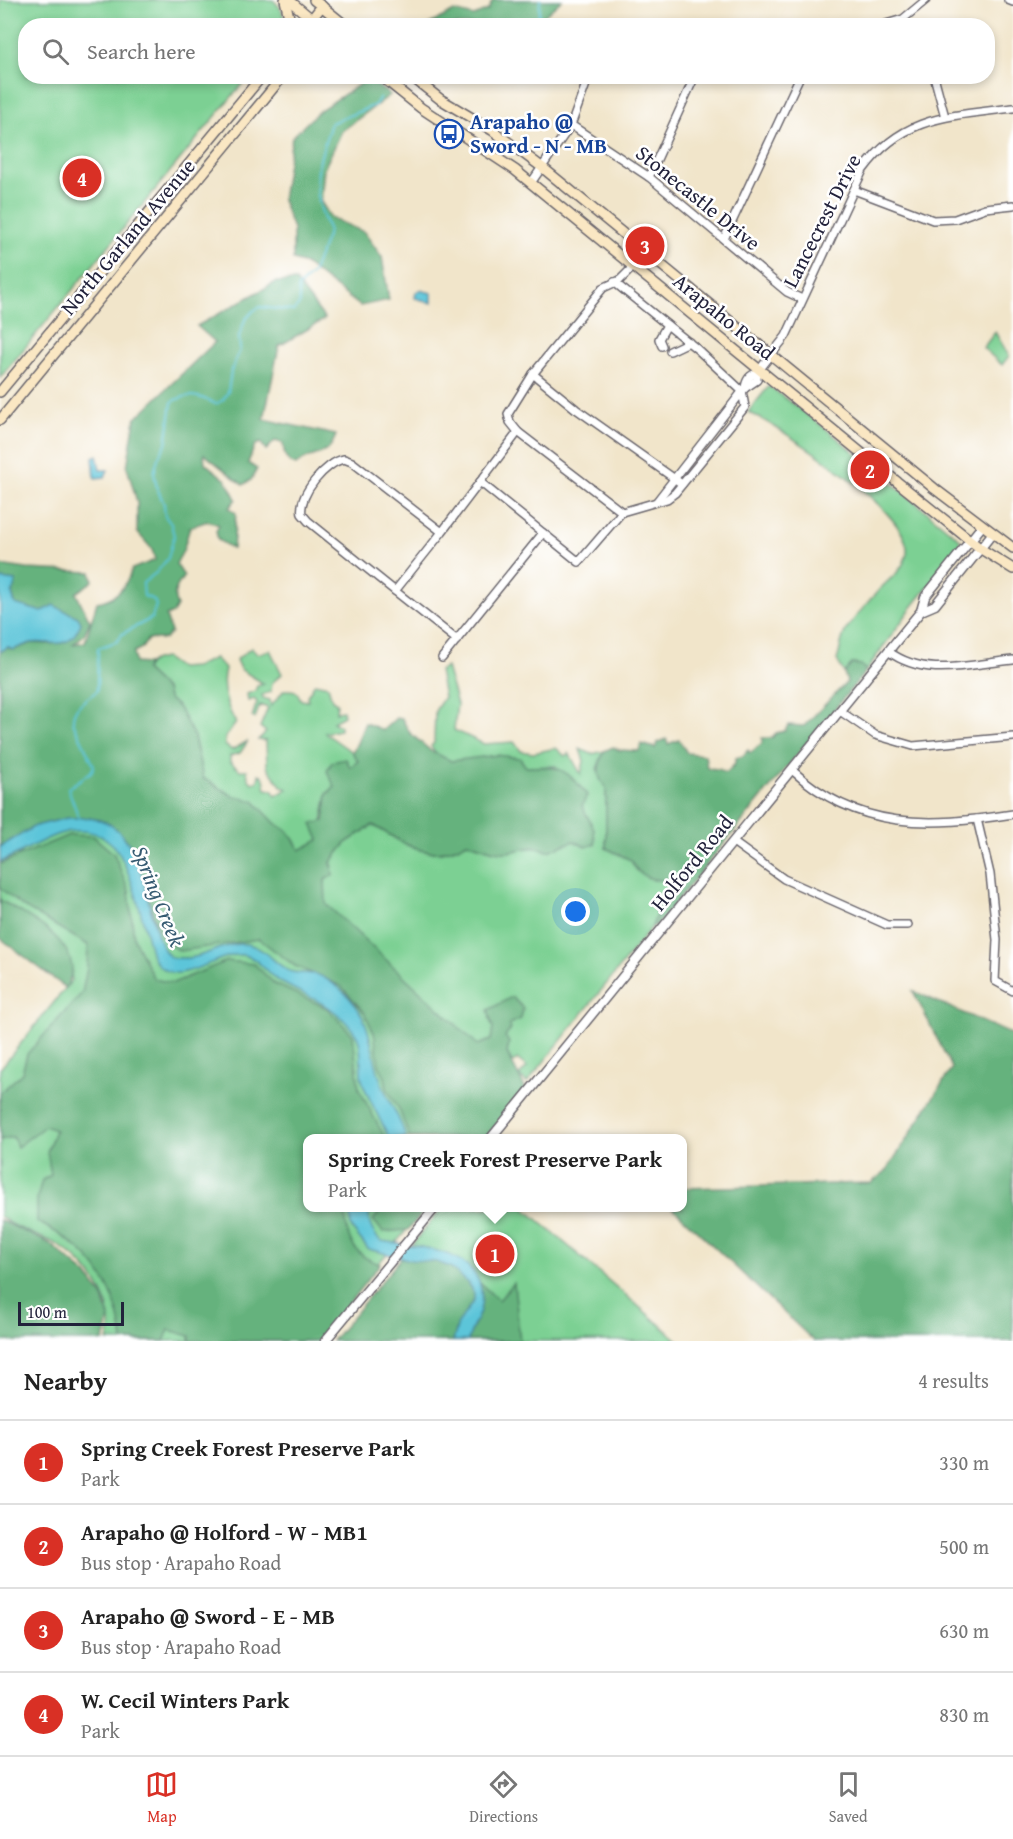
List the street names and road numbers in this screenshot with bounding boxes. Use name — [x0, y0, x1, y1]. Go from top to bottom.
street label: Stonecastle Drive — [629, 138, 767, 258]
street label: Lancecrest Drive — [775, 149, 869, 293]
street label: North Garland Avenue — [53, 152, 203, 322]
street label: Arapaho Road — [667, 266, 783, 368]
street label: Holford Road — [643, 807, 741, 918]

